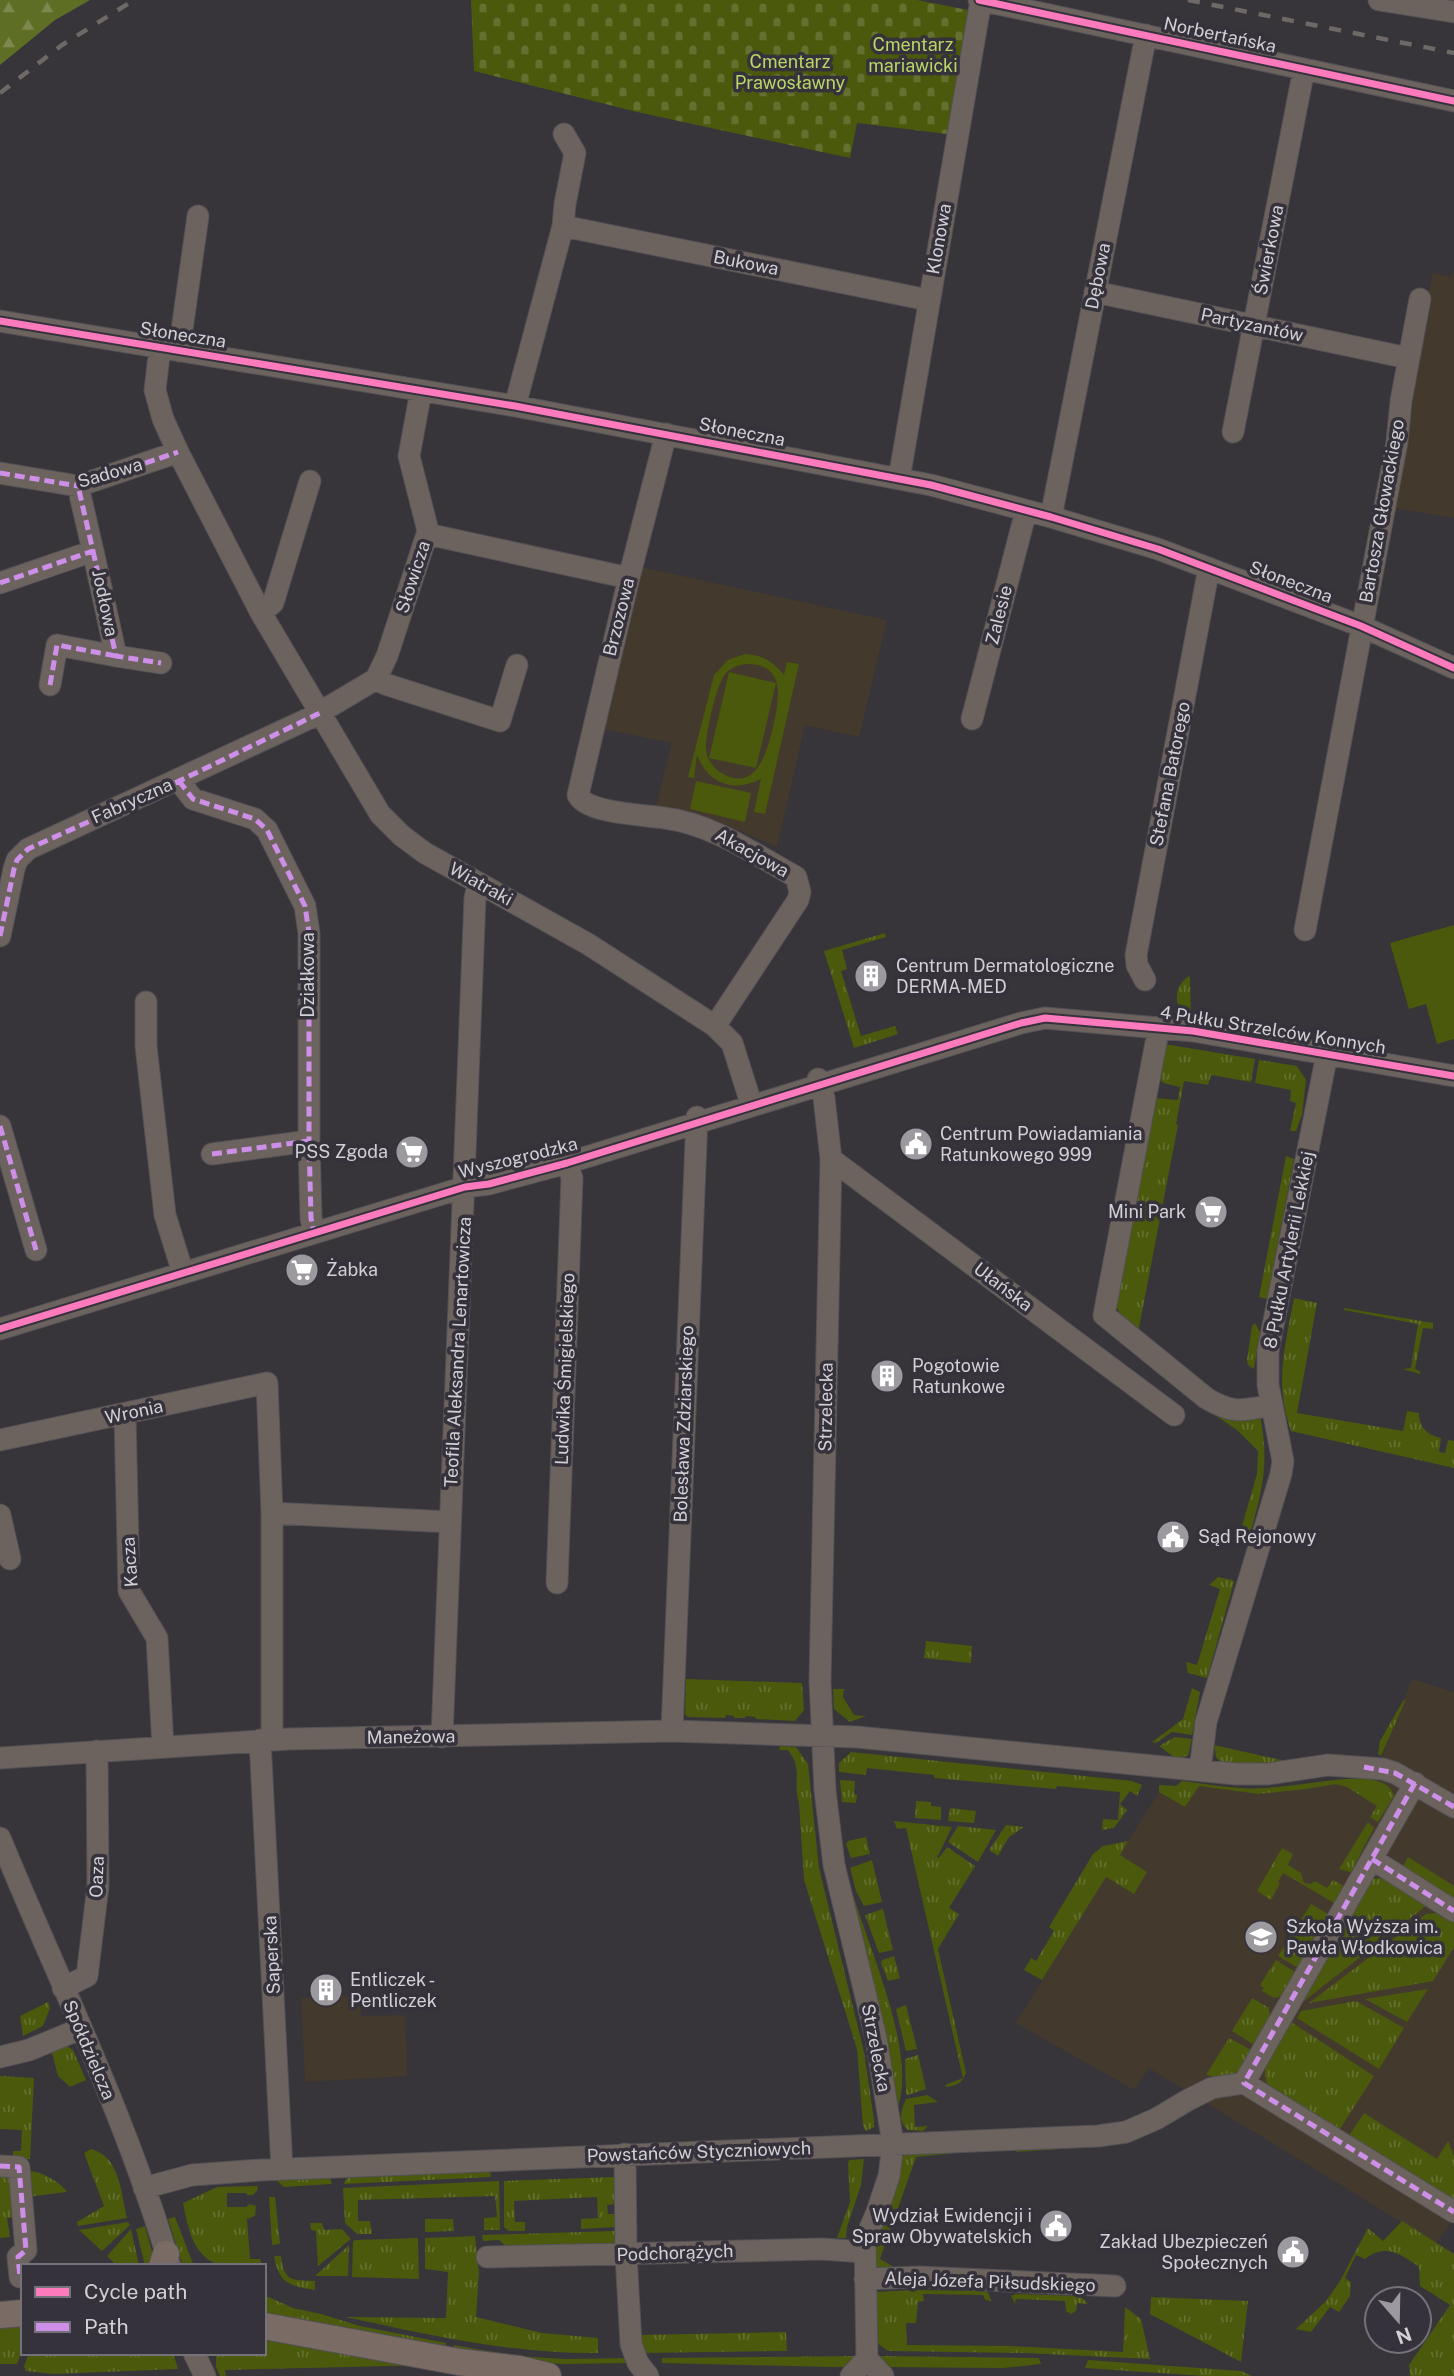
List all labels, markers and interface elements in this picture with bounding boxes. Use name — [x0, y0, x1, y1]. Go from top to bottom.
street label: Norbertańska — [1162, 12, 1278, 57]
park label: Cmentarz mariawicki — [868, 34, 958, 76]
park label: Cmentarz Prawosławny — [735, 51, 846, 93]
street label: Klonowa — [922, 202, 955, 276]
street label: Świerkowa — [1248, 203, 1288, 297]
street label: Dębowa — [1081, 241, 1114, 311]
street label: Bukowa — [712, 246, 781, 279]
street label: Partyzantów — [1199, 303, 1305, 346]
street label: Słoneczna — [138, 317, 228, 352]
street label: Słoneczna — [697, 413, 787, 450]
street label: Bartosza Głowackiego — [1355, 417, 1408, 604]
street label: Sadowa — [75, 453, 145, 492]
street label: Słowicza — [391, 538, 434, 616]
street label: Słoneczna — [1247, 556, 1336, 607]
street label: Jodłowa — [88, 568, 123, 638]
street label: Brzozowa — [599, 575, 638, 658]
street label: Zalesie — [981, 583, 1016, 647]
street label: Stefana Batorego — [1145, 700, 1194, 848]
street label: Fabryczna — [88, 773, 176, 828]
street label: Akacjowa — [712, 824, 793, 881]
street label: Wiatraki — [446, 858, 517, 910]
street label: Działkowa — [297, 932, 318, 1018]
place label: Centrum Dermatologiczne DERMA-MED — [896, 955, 1114, 997]
building icon: Centrum Dermatologiczne DERMA-MED — [852, 957, 890, 995]
street label: 4 Pułku Strzelców Konnych — [1159, 1001, 1387, 1058]
place label: Centrum Powiadamiania Ratunkowego 999 — [940, 1123, 1142, 1165]
public building icon: Centrum Powiadamiania Ratunkowego 999 — [897, 1125, 935, 1163]
supermarket icon: PSS Zgoda — [393, 1133, 431, 1171]
street label: Wyszogrodzka — [456, 1133, 580, 1182]
place label: PSS Zgoda — [294, 1141, 388, 1162]
street label: 8 Pułku Artylerii Lekkiej — [1259, 1149, 1318, 1350]
supermarket icon: Mini Park — [1192, 1193, 1230, 1231]
place label: Mini Park — [1108, 1201, 1186, 1222]
street label: Teofila Aleksandra Lenartowicza — [440, 1216, 475, 1488]
supermarket icon: Żabka — [283, 1251, 321, 1289]
place label: Żabka — [326, 1258, 378, 1280]
street label: Ułańska — [970, 1258, 1037, 1315]
street label: Ludwika Śmigielskiego — [550, 1272, 578, 1466]
street label: Bolesława Zdziarskiego — [670, 1325, 697, 1523]
place label: Pogotowie Ratunkowe — [912, 1355, 1005, 1397]
building icon: Pogotowie Ratunkowe — [868, 1357, 906, 1395]
street label: Strzelecka — [814, 1362, 837, 1452]
street label: Wronia — [103, 1395, 165, 1428]
public building icon: Sąd Rejonowy — [1154, 1518, 1192, 1556]
place label: Sąd Rejonowy — [1198, 1526, 1317, 1547]
street label: Kacza — [117, 1536, 142, 1588]
street label: Maneżowa — [366, 1725, 455, 1748]
street label: Oaza — [85, 1856, 108, 1898]
street label: Saperska — [259, 1915, 284, 1995]
place label: Szkoła Wyższa im. Pawła Włodkowica — [1286, 1916, 1443, 1958]
school or university icon: Szkoła Wyższa im. Pawła Włodkowica — [1242, 1918, 1280, 1956]
place label: Entliczek - Pentliczek — [350, 1969, 437, 2011]
building icon: Entliczek - Pentliczek — [307, 1971, 345, 2009]
street label: Spółdzielcza — [59, 1997, 120, 2103]
street label: Strzelecka — [858, 2002, 895, 2094]
street label: Powstańców Styczniowych — [586, 2137, 812, 2166]
place label: Wydział Ewidencji i Spraw Obywatelskich — [852, 2205, 1032, 2247]
public building icon: Wydział Ewidencji i Spraw Obywatelskich — [1037, 2207, 1075, 2245]
place label: Zakład Ubezpieczeń Społecznych — [1099, 2231, 1268, 2273]
public building icon: Zakład Ubezpieczeń Społecznych — [1274, 2233, 1312, 2271]
street label: Podchorążych — [616, 2240, 734, 2265]
legend — [21, 2264, 266, 2355]
street label: Aleja Józefa Piłsudskiego — [884, 2267, 1096, 2296]
text: Cycle path — [84, 2279, 187, 2304]
north arrow — [1363, 2285, 1433, 2355]
text: Path — [84, 2314, 129, 2339]
text: N — [1393, 2323, 1415, 2349]

